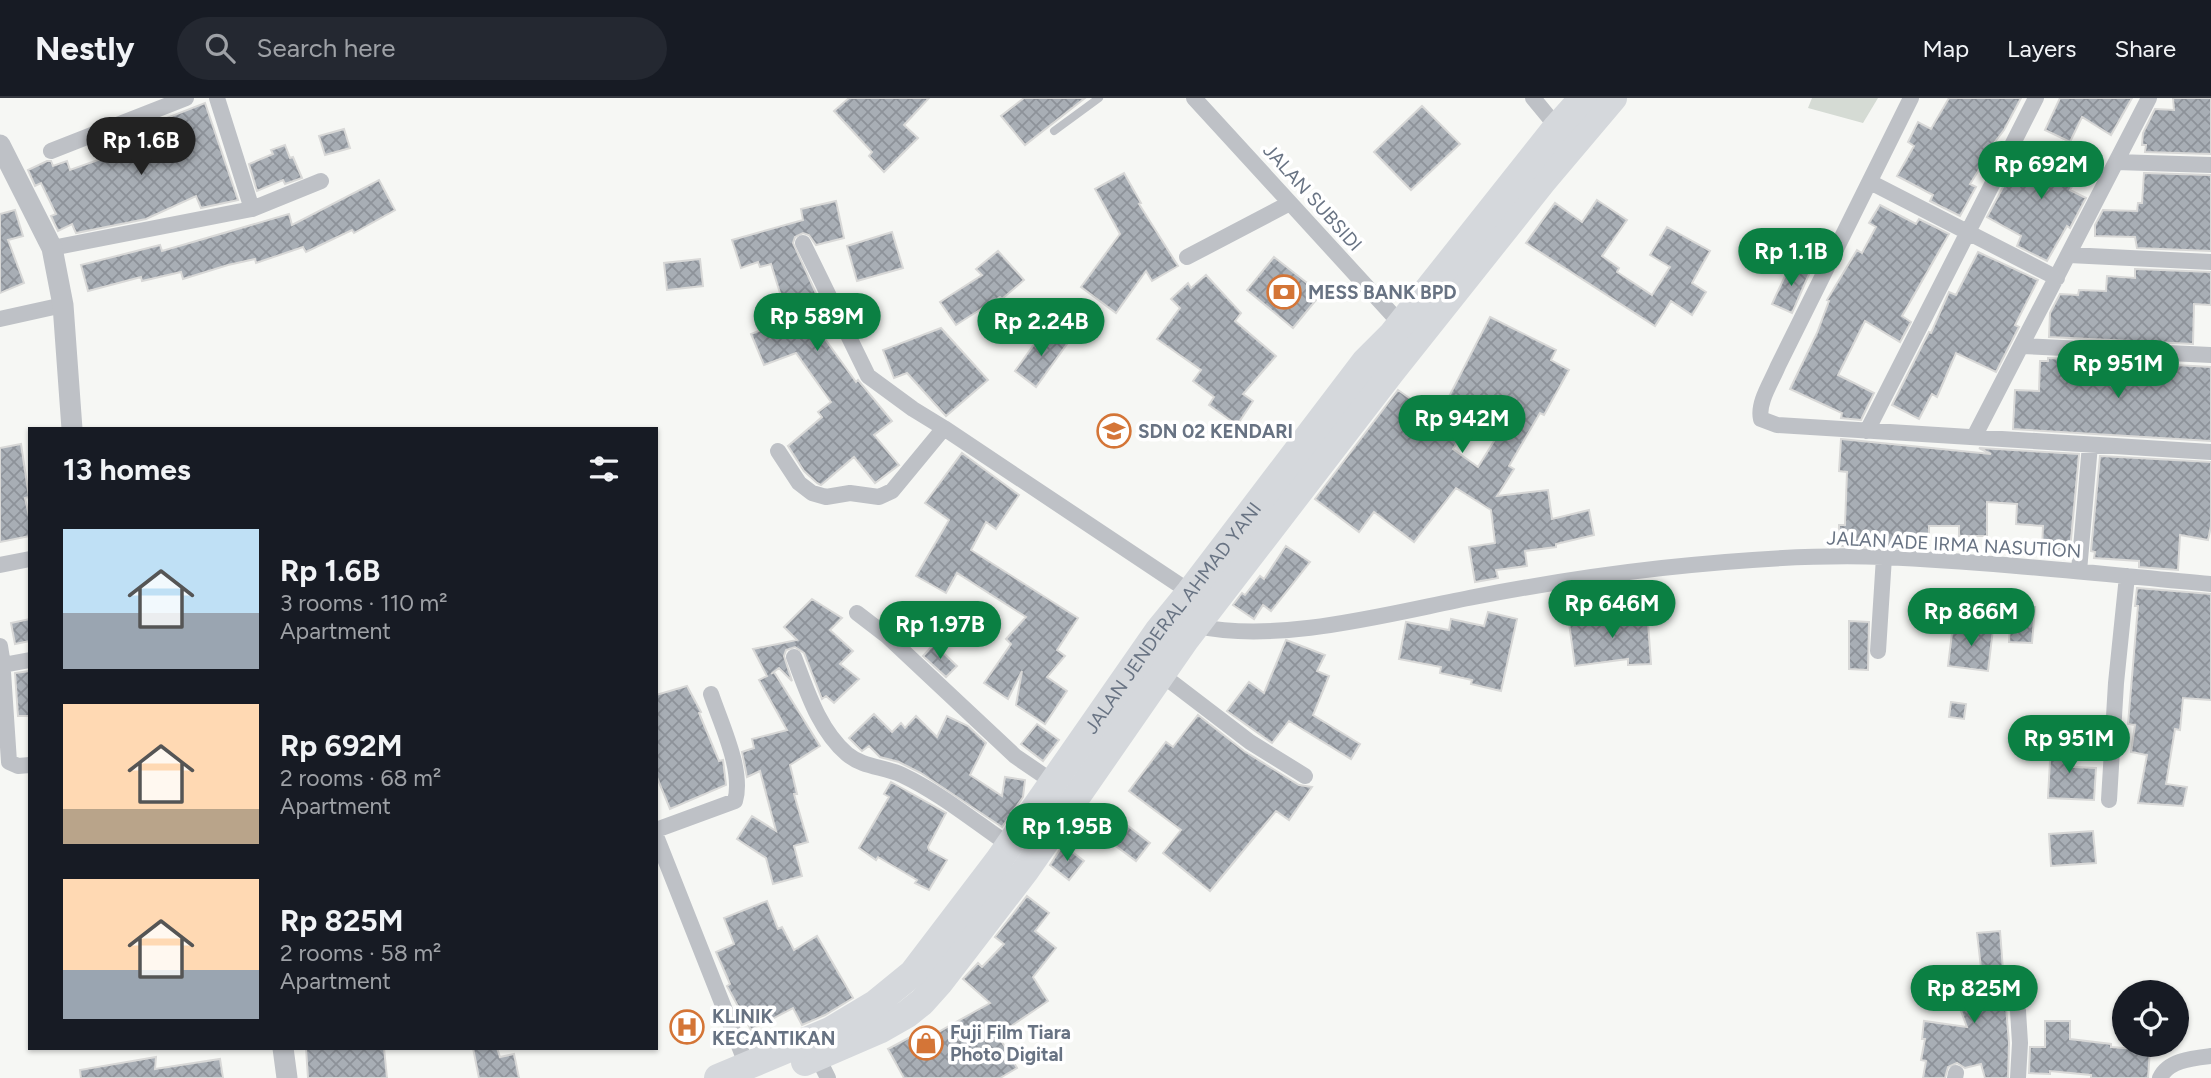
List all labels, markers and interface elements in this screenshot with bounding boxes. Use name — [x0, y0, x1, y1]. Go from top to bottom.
search box — [177, 17, 667, 80]
text: Nestly — [35, 29, 135, 68]
icon: search — [201, 29, 239, 67]
text: Search here — [257, 32, 395, 64]
text: Map — [1922, 34, 1969, 63]
text: Layers — [2007, 34, 2076, 63]
text: Share — [2114, 34, 2176, 63]
pin: Rp 1.6B — [76, 118, 206, 177]
text: Rp 1.6B — [103, 126, 179, 154]
street label: JALAN SUBSIDI — [1258, 139, 1367, 256]
pin: Rp 692M — [1976, 141, 2106, 201]
text: Rp 692M — [1994, 150, 2088, 178]
pin: Rp 1.1B — [1726, 228, 1856, 288]
text: Rp 1.1B — [1754, 237, 1828, 265]
bank icon: MESS BANK BPD — [1265, 273, 1303, 311]
place label: MESS BANK BPD — [1308, 281, 1457, 304]
pin: Rp 589M — [752, 294, 882, 353]
pin: Rp 2.24B — [969, 299, 1113, 358]
text: Rp 589M — [770, 302, 864, 330]
text: Rp 2.24B — [993, 307, 1089, 335]
pin: Rp 951M — [2053, 341, 2183, 400]
text: Rp 951M — [2073, 349, 2163, 377]
pin: Rp 942M — [1397, 396, 1527, 455]
text: Rp 942M — [1414, 404, 1510, 432]
school or university icon: SDN 02 KENDARI — [1095, 412, 1133, 450]
place label: SDN 02 KENDARI — [1138, 420, 1293, 443]
icon: filters — [585, 450, 623, 488]
text: 13 homes — [63, 451, 191, 488]
street label: JALAN JENDERAL AHMAD YANI — [1079, 498, 1266, 738]
street label: JALAN ADE IRMA NASUTION — [1826, 526, 2082, 563]
text: Rp 1.6B — [280, 552, 380, 589]
icon: home — [119, 557, 203, 641]
pin: Rp 646M — [1547, 580, 1677, 640]
pin: Rp 866M — [1906, 588, 2036, 648]
text: 3 rooms · 110 m² — [280, 589, 447, 617]
text: Rp 646M — [1564, 589, 1660, 617]
text: Rp 866M — [1924, 597, 2018, 625]
pin: Rp 1.97B — [868, 602, 1012, 661]
text: Rp 1.97B — [895, 610, 985, 638]
text: Apartment — [280, 617, 391, 645]
pin: Rp 951M — [2004, 716, 2134, 775]
text: Rp 951M — [2024, 724, 2114, 752]
text: Rp 692M — [280, 727, 402, 764]
icon: home — [119, 732, 203, 816]
text: 2 rooms · 68 m² — [280, 764, 441, 792]
text: Apartment — [280, 792, 391, 820]
pin: Rp 1.95B — [995, 804, 1139, 863]
text: Rp 1.95B — [1022, 812, 1112, 840]
text: Rp 825M — [280, 902, 403, 939]
icon: home — [119, 907, 203, 991]
text: 2 rooms · 58 m² — [280, 939, 441, 967]
pin: Rp 825M — [1909, 965, 2039, 1025]
text: Apartment — [280, 967, 391, 995]
text: Rp 825M — [1927, 974, 2021, 1002]
map controls — [2112, 980, 2189, 1057]
button: locate — [2112, 980, 2189, 1057]
place label: KLINIK KECANTIKAN — [712, 1005, 835, 1050]
hospital icon: KLINIK KECANTIKAN — [668, 1008, 706, 1046]
place label: Fuji Film Tiara Photo Digital — [950, 1021, 1071, 1066]
shop icon: Fuji Film Tiara Photo Digital — [907, 1024, 945, 1062]

